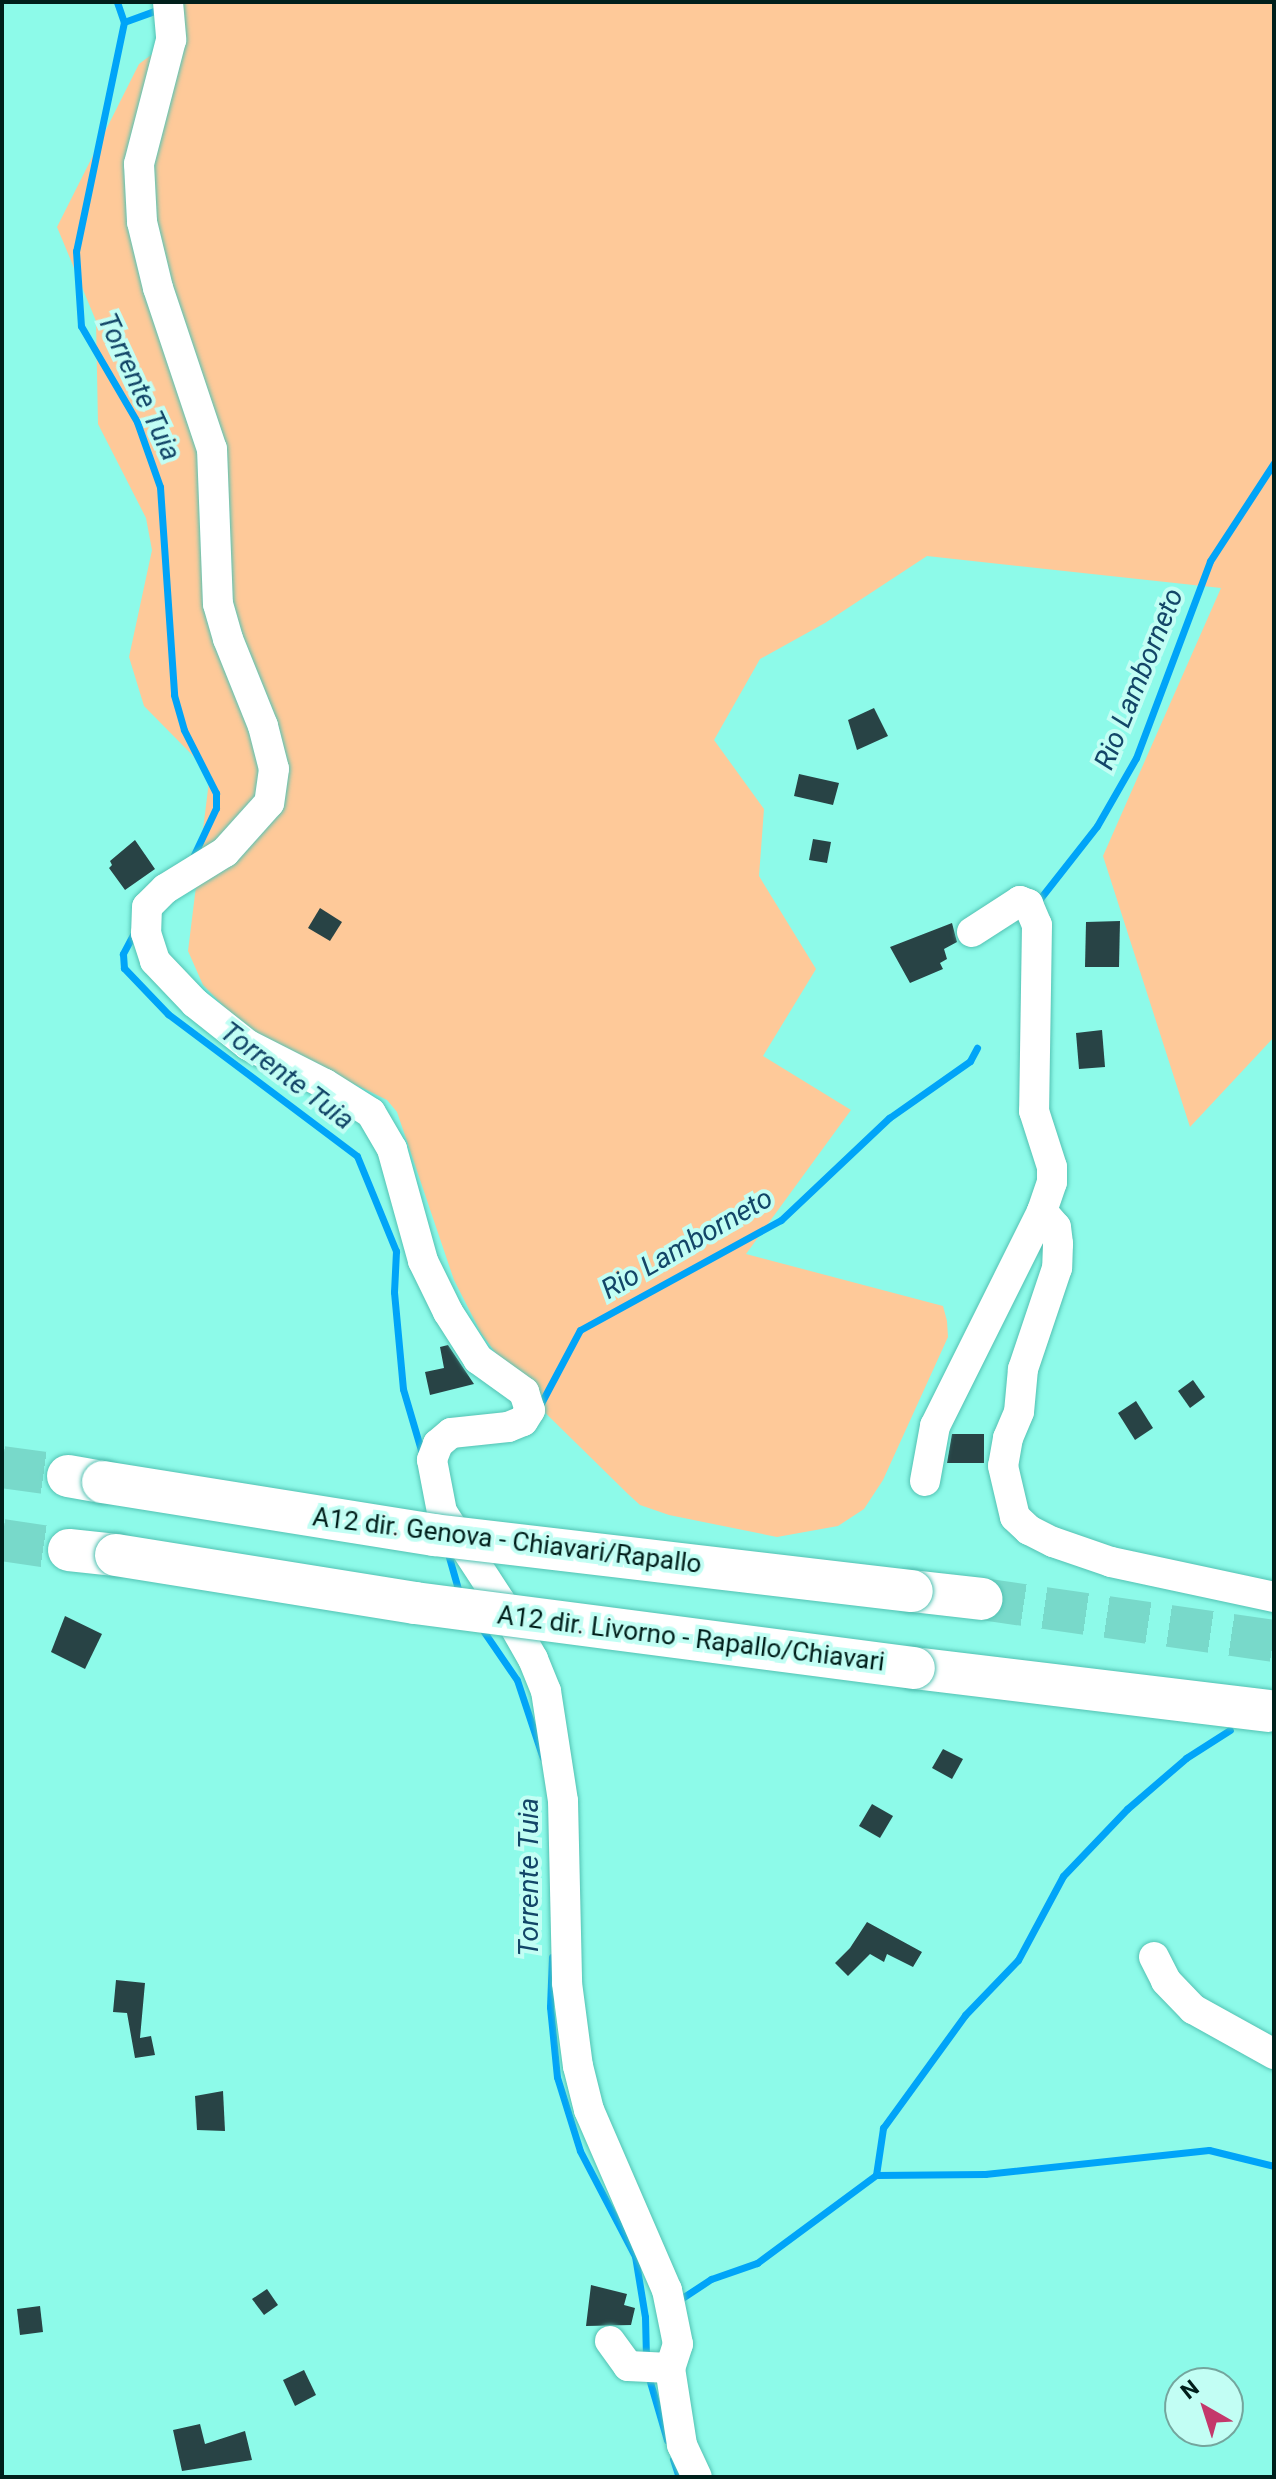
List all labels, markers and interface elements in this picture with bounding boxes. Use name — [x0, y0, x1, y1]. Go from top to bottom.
water label: Torrente Tuia — [90, 308, 188, 466]
water label: Rio Lamborneto — [1087, 584, 1191, 774]
water label: Torrente Tuia — [213, 1015, 361, 1137]
water label: Rio Lamborneto — [595, 1181, 779, 1307]
street label: A12 dir. Genova - Chiavari/Rapallo — [311, 1502, 703, 1580]
street label: A12 dir. Livorno - Rapallo/Chiavari — [495, 1600, 887, 1678]
water label: Torrente Tuia — [512, 1797, 546, 1957]
north arrow — [1164, 2367, 1244, 2447]
text: N — [1176, 2375, 1204, 2404]

